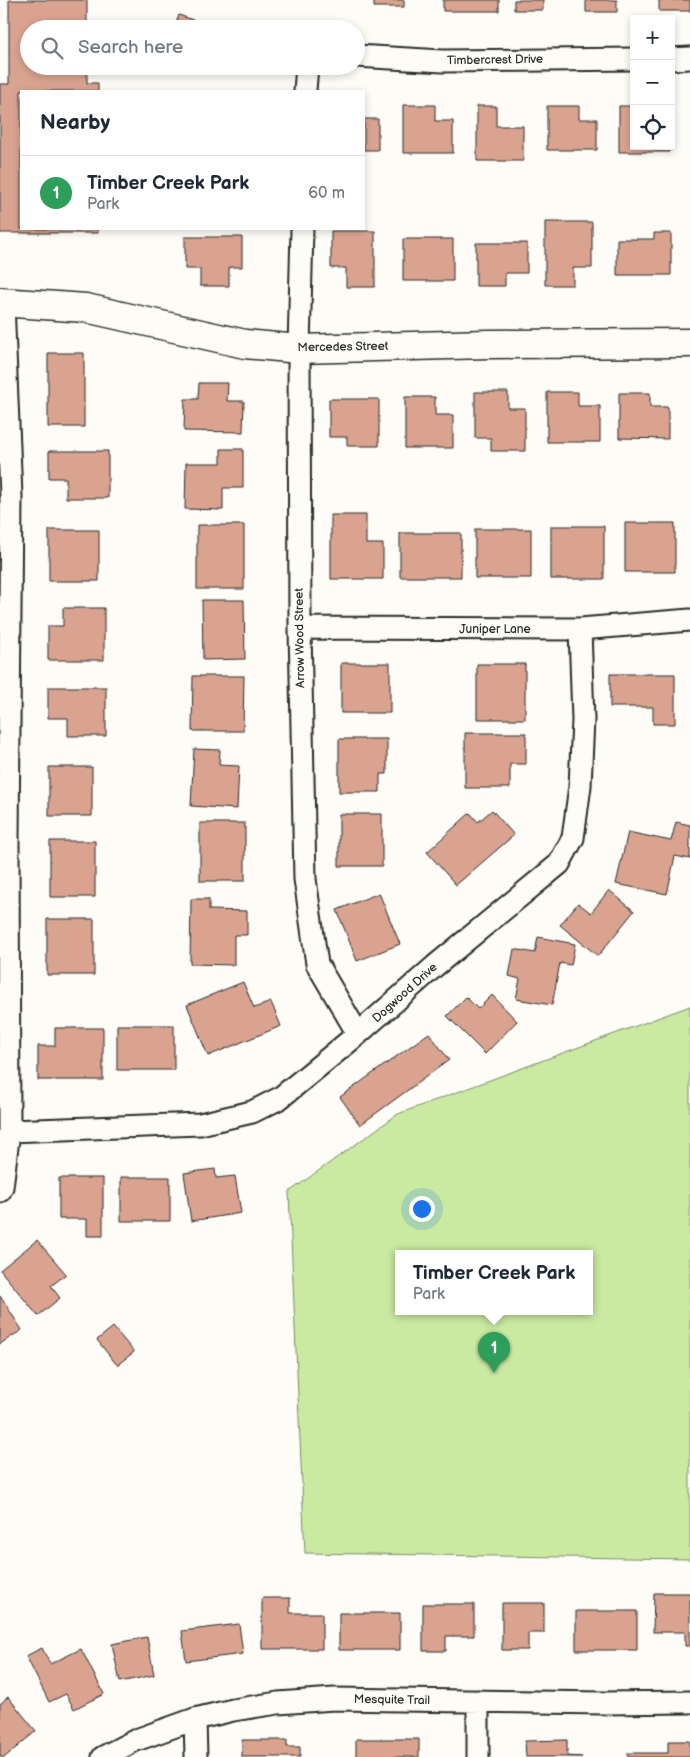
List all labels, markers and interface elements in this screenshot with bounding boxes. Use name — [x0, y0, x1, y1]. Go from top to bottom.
map controls — [630, 15, 675, 150]
button: + — [630, 15, 675, 60]
search box — [20, 20, 365, 75]
icon: search — [38, 34, 66, 62]
text: Search here — [78, 36, 183, 59]
street label: Timbercrest Drive — [447, 52, 543, 68]
button: − — [630, 60, 675, 105]
button: locate — [630, 105, 675, 150]
text: Nearby — [40, 110, 110, 135]
text: Timber Creek Park — [87, 172, 249, 195]
text: 1 — [53, 184, 59, 203]
text: 60 m — [308, 184, 345, 203]
text: Park — [87, 195, 119, 214]
street label: Mercedes Street — [297, 339, 389, 355]
street label: Arrow Wood Street — [292, 588, 308, 688]
street label: Juniper Lane — [459, 622, 531, 637]
street label: Dogwood Drive — [369, 960, 441, 1026]
your location — [409, 1196, 435, 1222]
popup — [395, 1250, 593, 1315]
text: Timber Creek Park — [413, 1262, 575, 1285]
text: Park — [413, 1285, 445, 1304]
pin: 1 — [478, 1332, 510, 1373]
street label: Mesquite Trail — [354, 1692, 430, 1708]

